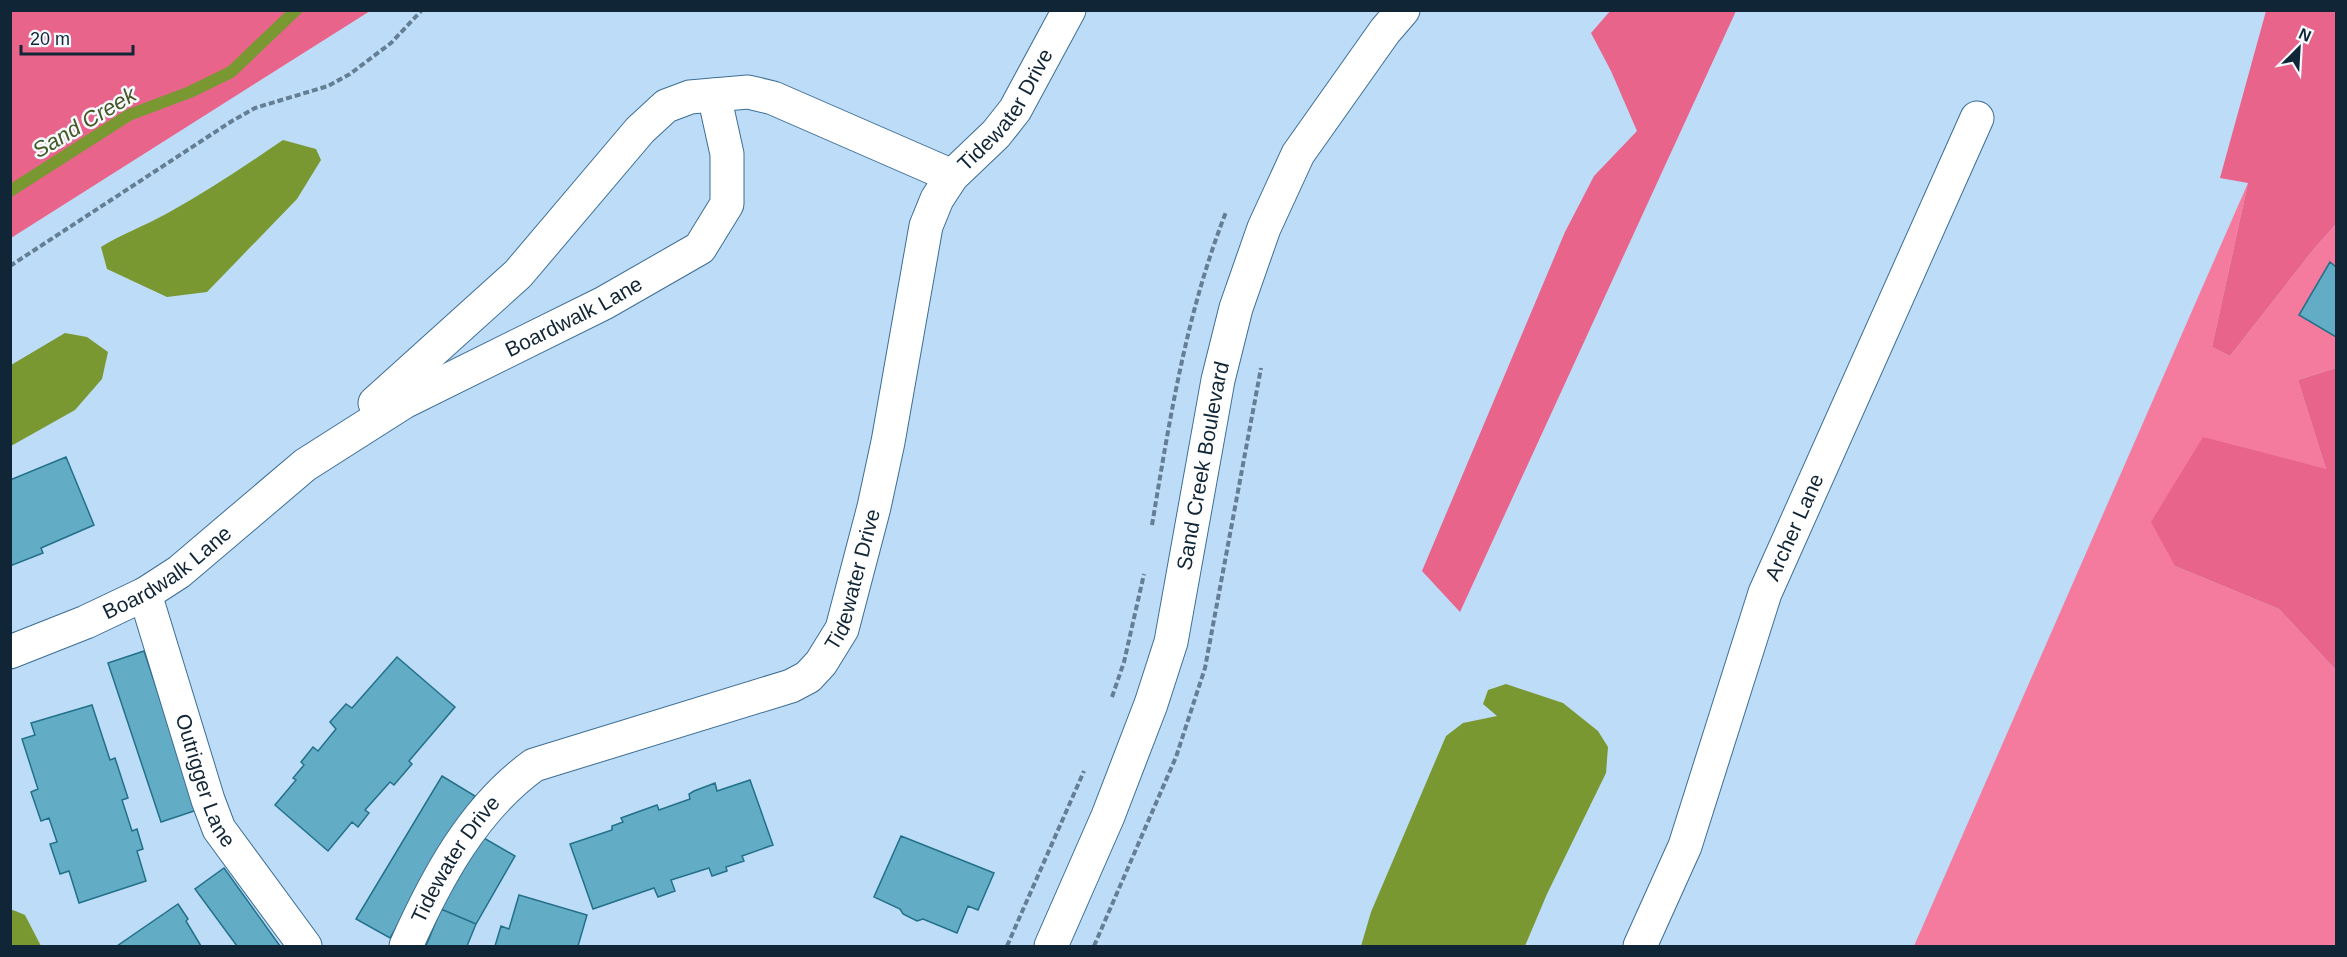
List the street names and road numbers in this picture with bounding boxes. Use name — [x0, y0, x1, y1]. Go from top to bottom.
street label: Tidewater Drive — [953, 45, 1057, 175]
street label: Boardwalk Lane — [501, 272, 646, 361]
street label: Sand Creek Boulevard — [1172, 359, 1233, 572]
street label: Archer Lane — [1760, 470, 1828, 584]
street label: Tidewater Drive — [820, 506, 884, 654]
street label: Boardwalk Lane — [99, 521, 236, 623]
street label: Outrigger Lane — [171, 711, 240, 851]
street label: Tidewater Drive — [406, 791, 504, 926]

